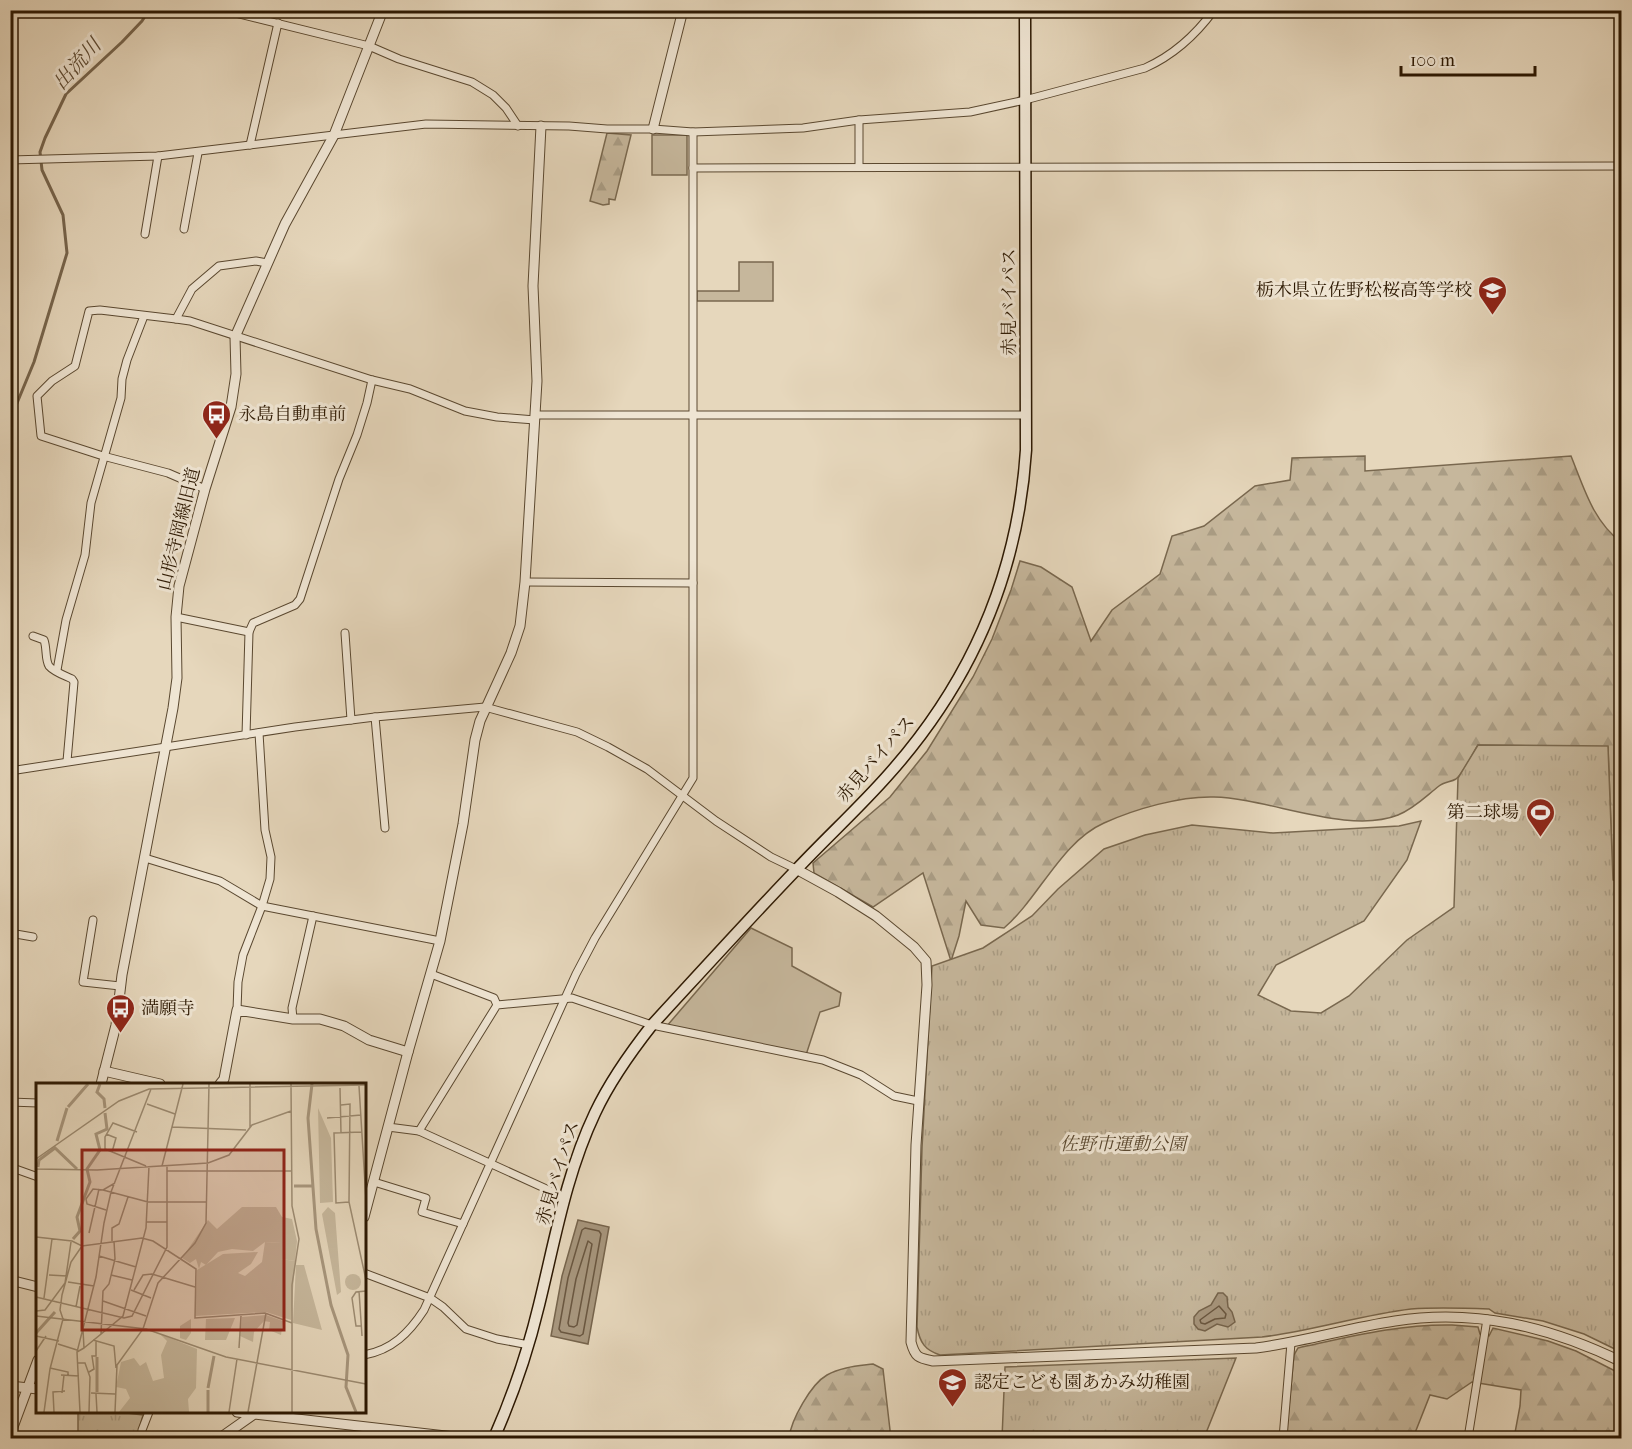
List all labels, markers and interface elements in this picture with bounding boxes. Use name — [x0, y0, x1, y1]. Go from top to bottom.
water label: 出流川 — [48, 33, 107, 94]
scale bar — [1401, 39, 1534, 77]
text: 100 m — [1410, 50, 1455, 71]
street label: 赤見バイパス — [999, 248, 1020, 356]
school or university icon: 栃木県立佐野松桜高等学校 — [1477, 274, 1509, 316]
place label: 栃木県立佐野松桜高等学校 — [1256, 280, 1472, 301]
bus stop icon: 永島自動車前 — [201, 398, 233, 440]
place label: 永島自動車前 — [238, 404, 346, 425]
street label: 山形寺岡線旧道 — [154, 465, 204, 593]
street label: 赤見バイパス — [833, 711, 919, 807]
sports icon: 第二球場 — [1524, 796, 1556, 838]
place label: 第二球場 — [1447, 802, 1519, 823]
bus stop icon: 満願寺 — [104, 992, 136, 1034]
place label: 満願寺 — [141, 998, 195, 1019]
inset map — [36, 1083, 366, 1413]
street label: 赤見バイパス — [532, 1118, 584, 1228]
park label: 佐野市運動公園 — [1060, 1134, 1189, 1155]
school or university icon: 認定こども園あかみ幼稚園 — [937, 1366, 969, 1408]
place label: 認定こども園あかみ幼稚園 — [974, 1372, 1190, 1393]

